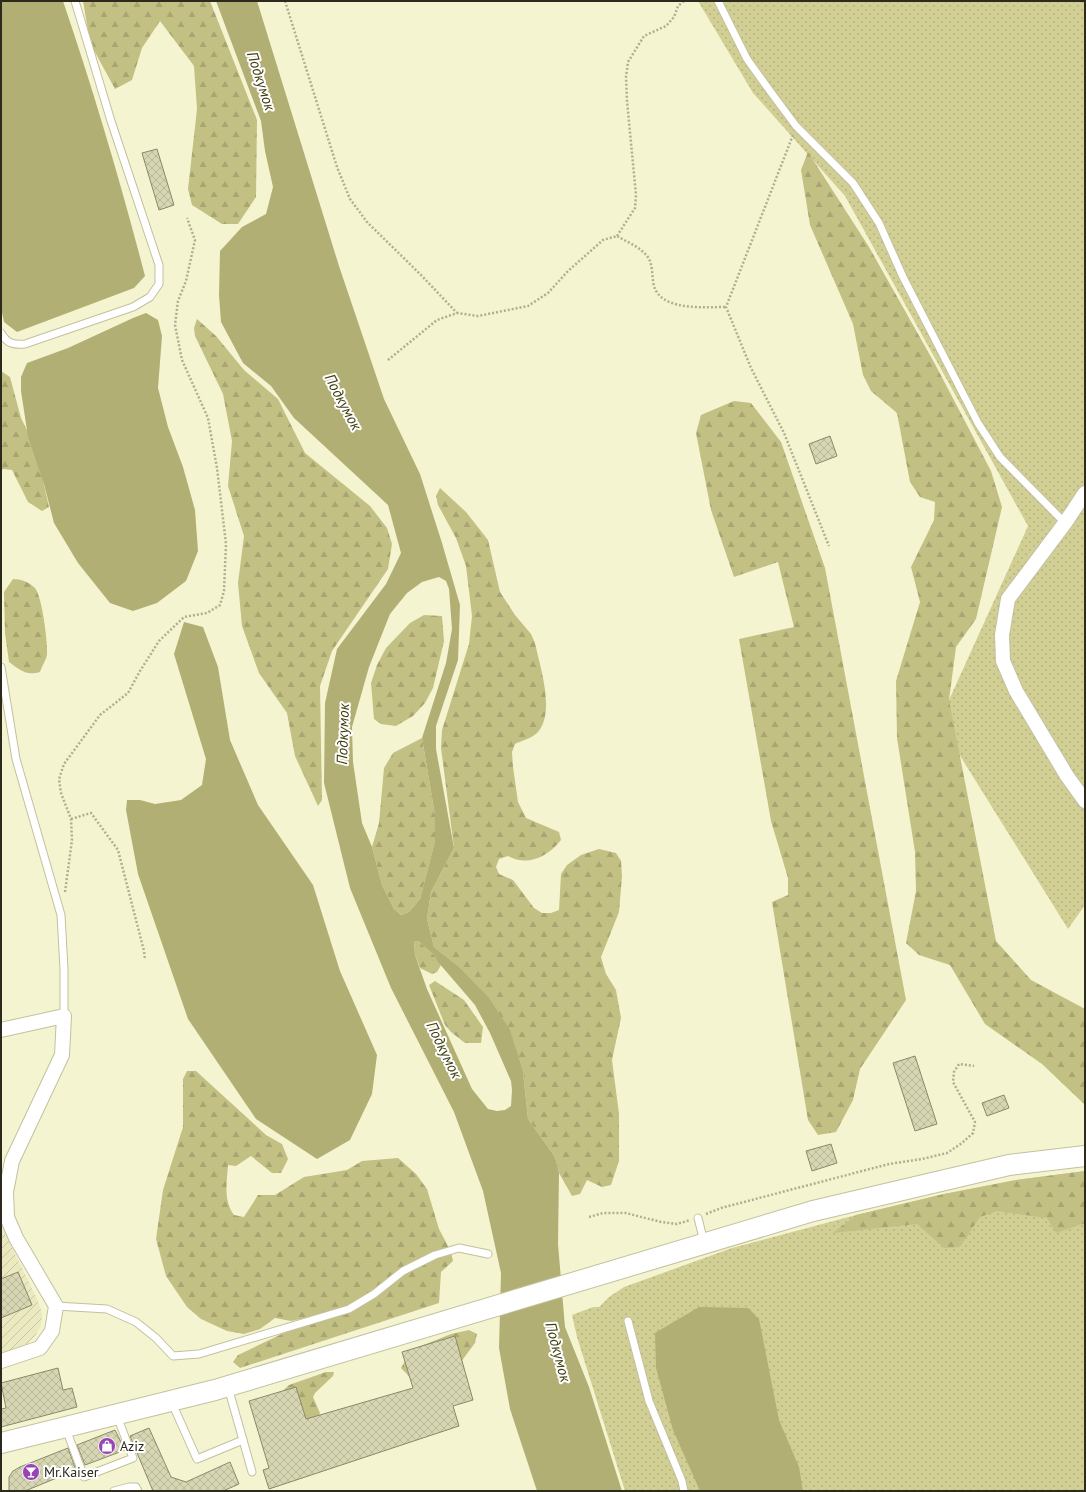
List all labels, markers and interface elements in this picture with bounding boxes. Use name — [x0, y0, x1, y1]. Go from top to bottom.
water label: Подкумок — [243, 49, 280, 114]
water label: Подкумок — [321, 370, 367, 434]
water label: Подкумок — [332, 702, 353, 765]
water label: Подкумок — [422, 1018, 467, 1082]
water label: Подкумок — [541, 1320, 576, 1385]
shop icon: Aziz — [97, 1436, 117, 1456]
place label: Aziz — [120, 1437, 144, 1455]
bar icon: Mr.Kaiser — [21, 1462, 41, 1482]
place label: Mr.Kaiser — [44, 1463, 99, 1481]

